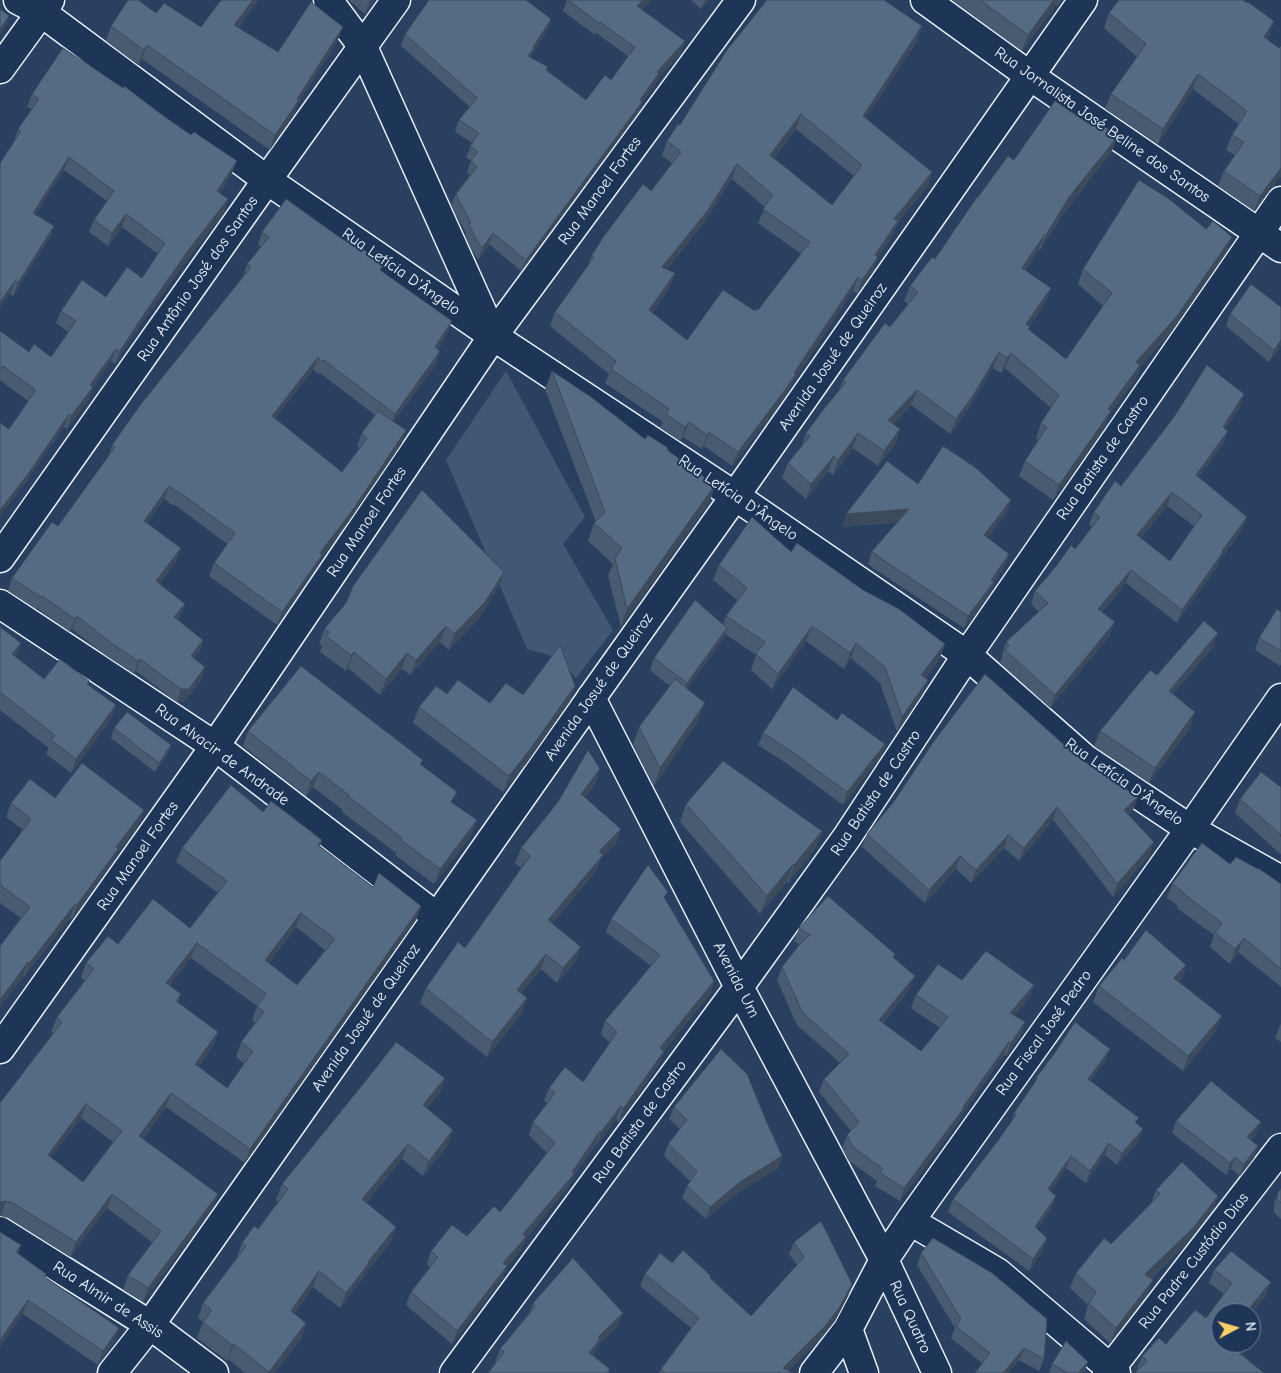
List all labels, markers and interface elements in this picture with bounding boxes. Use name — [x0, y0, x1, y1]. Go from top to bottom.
street label: Rua Jornalista José Beline dos Santos — [990, 43, 1214, 207]
street label: Rua Manoel Fortes — [554, 133, 646, 249]
street label: Rua Antônio José dos Santos — [133, 192, 263, 366]
street label: Rua Letícia D'Ângelo — [338, 224, 464, 320]
street label: Avenida Josué de Queiroz — [775, 279, 891, 435]
street label: Rua Batista de Castro — [1053, 392, 1153, 524]
street label: Rua Letícia D'Ângelo — [675, 451, 801, 545]
street label: Rua Manoel Fortes — [323, 463, 411, 581]
street label: Avenida Josué de Queiroz — [541, 609, 657, 765]
street label: Rua Alvacir de Andrade — [151, 700, 293, 810]
street label: Rua Batista de Castro — [827, 726, 925, 860]
street label: Rua Letícia D'Ângelo — [1061, 734, 1187, 830]
street label: Rua Manoel Fortes — [93, 798, 183, 914]
street label: Avenida Um — [709, 939, 763, 1021]
street label: Avenida Josué de Queiroz — [308, 940, 424, 1096]
street label: Rua Fiscal José Pedro — [992, 966, 1096, 1100]
street label: Rua Batista de Castro — [589, 1057, 691, 1187]
street label: Rua Padre Custódio Dias — [1135, 1189, 1253, 1333]
street label: Rua Almir de Assis — [49, 1257, 167, 1343]
street label: Rua Quatro — [885, 1278, 935, 1356]
north arrow — [1211, 1303, 1261, 1353]
text: N — [1241, 1321, 1259, 1332]

